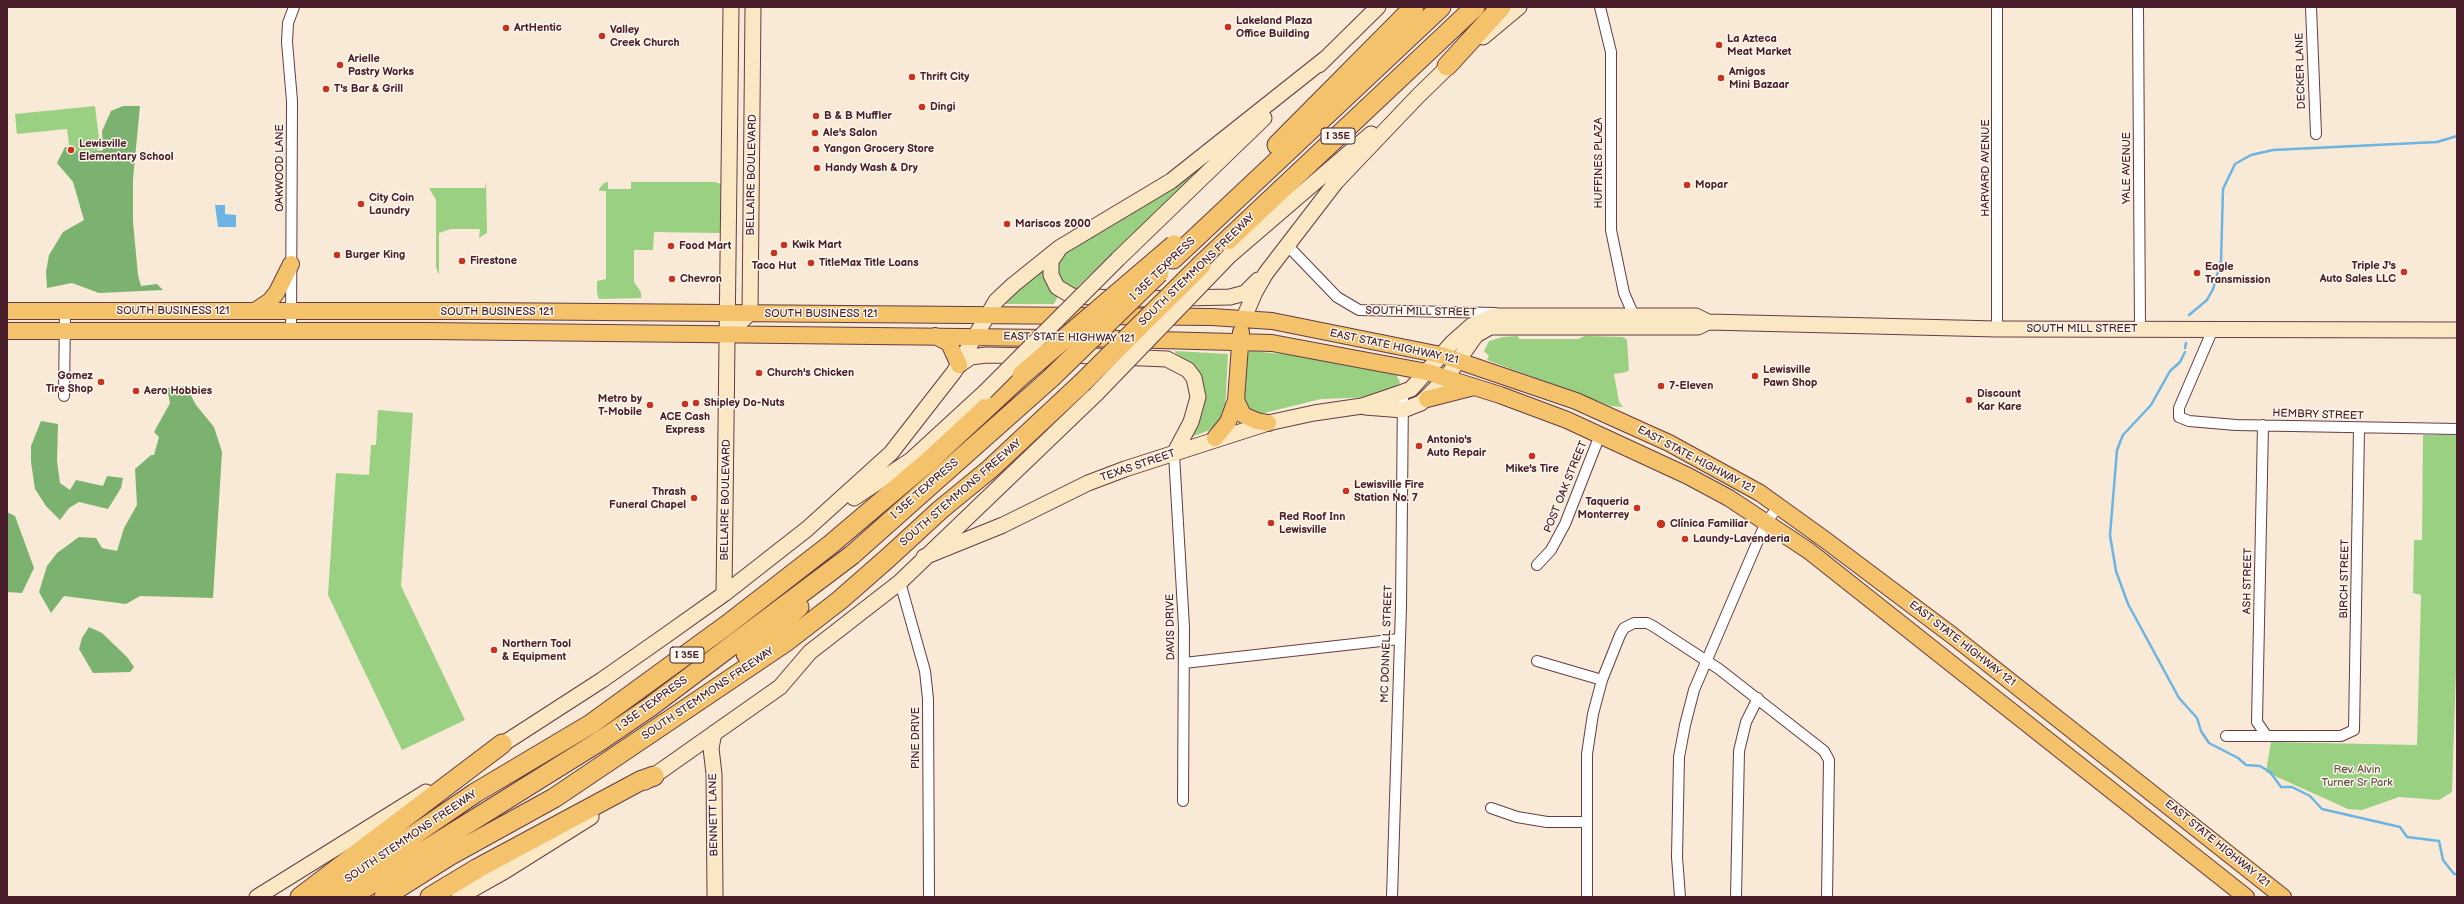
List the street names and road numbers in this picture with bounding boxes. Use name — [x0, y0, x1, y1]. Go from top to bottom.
street label: DECKER LANE — [2293, 32, 2309, 110]
street label: BELLAIRE BOULEVARD — [744, 114, 760, 236]
street label: HUFFINES PLAZA — [1592, 117, 1606, 209]
street label: HARVARD AVENUE — [1979, 119, 1993, 217]
street label: OAKWOOD LANE — [273, 124, 287, 212]
road number: I 35E — [1321, 128, 1355, 144]
street label: YALE AVENUE — [2120, 132, 2134, 204]
street label: SOUTH STEMMONS FREEWAY — [1136, 211, 1258, 329]
street label: I 35E TEXPRESS — [1128, 235, 1198, 303]
street label: SOUTH BUSINESS 121 — [116, 304, 230, 318]
street label: SOUTH MILL STREET — [1365, 304, 1477, 320]
street label: SOUTH BUSINESS 121 — [440, 305, 554, 319]
street label: SOUTH BUSINESS 121 — [764, 307, 878, 321]
street label: SOUTH MILL STREET — [2026, 322, 2138, 336]
street label: EAST STATE HIGHWAY 121 — [1328, 327, 1460, 367]
street label: EAST STATE HIGHWAY 121 — [1003, 330, 1135, 346]
street label: HEMBRY STREET — [2272, 407, 2364, 423]
street label: EAST STATE HIGHWAY 121 — [1635, 423, 1757, 497]
street label: SOUTH STEMMONS FREEWAY — [898, 437, 1024, 549]
street label: BELLAIRE BOULEVARD — [718, 439, 734, 561]
street label: POST OAK STREET — [1542, 439, 1590, 535]
street label: TEXAS STREET — [1099, 447, 1177, 485]
street label: I 35E TEXPRESS — [889, 456, 961, 522]
street label: BIRCH STREET — [2338, 539, 2352, 619]
street label: ASH STREET — [2241, 548, 2255, 614]
street label: MC DONNELL STREET — [1378, 585, 1396, 703]
street label: DAVIS DRIVE — [1164, 594, 1178, 660]
street label: EAST STATE HIGHWAY 121 — [1906, 598, 2018, 690]
street label: SOUTH STEMMONS FREEWAY — [639, 645, 777, 743]
road number: I 35E — [670, 647, 704, 663]
street label: I 35E TEXPRESS — [614, 674, 690, 734]
street label: PINE DRIVE — [909, 707, 923, 769]
street label: BENNETT LANE — [707, 773, 721, 857]
street label: SOUTH STEMMONS FREEWAY — [342, 788, 480, 886]
street label: EAST STATE HIGHWAY 121 — [2162, 798, 2272, 890]

